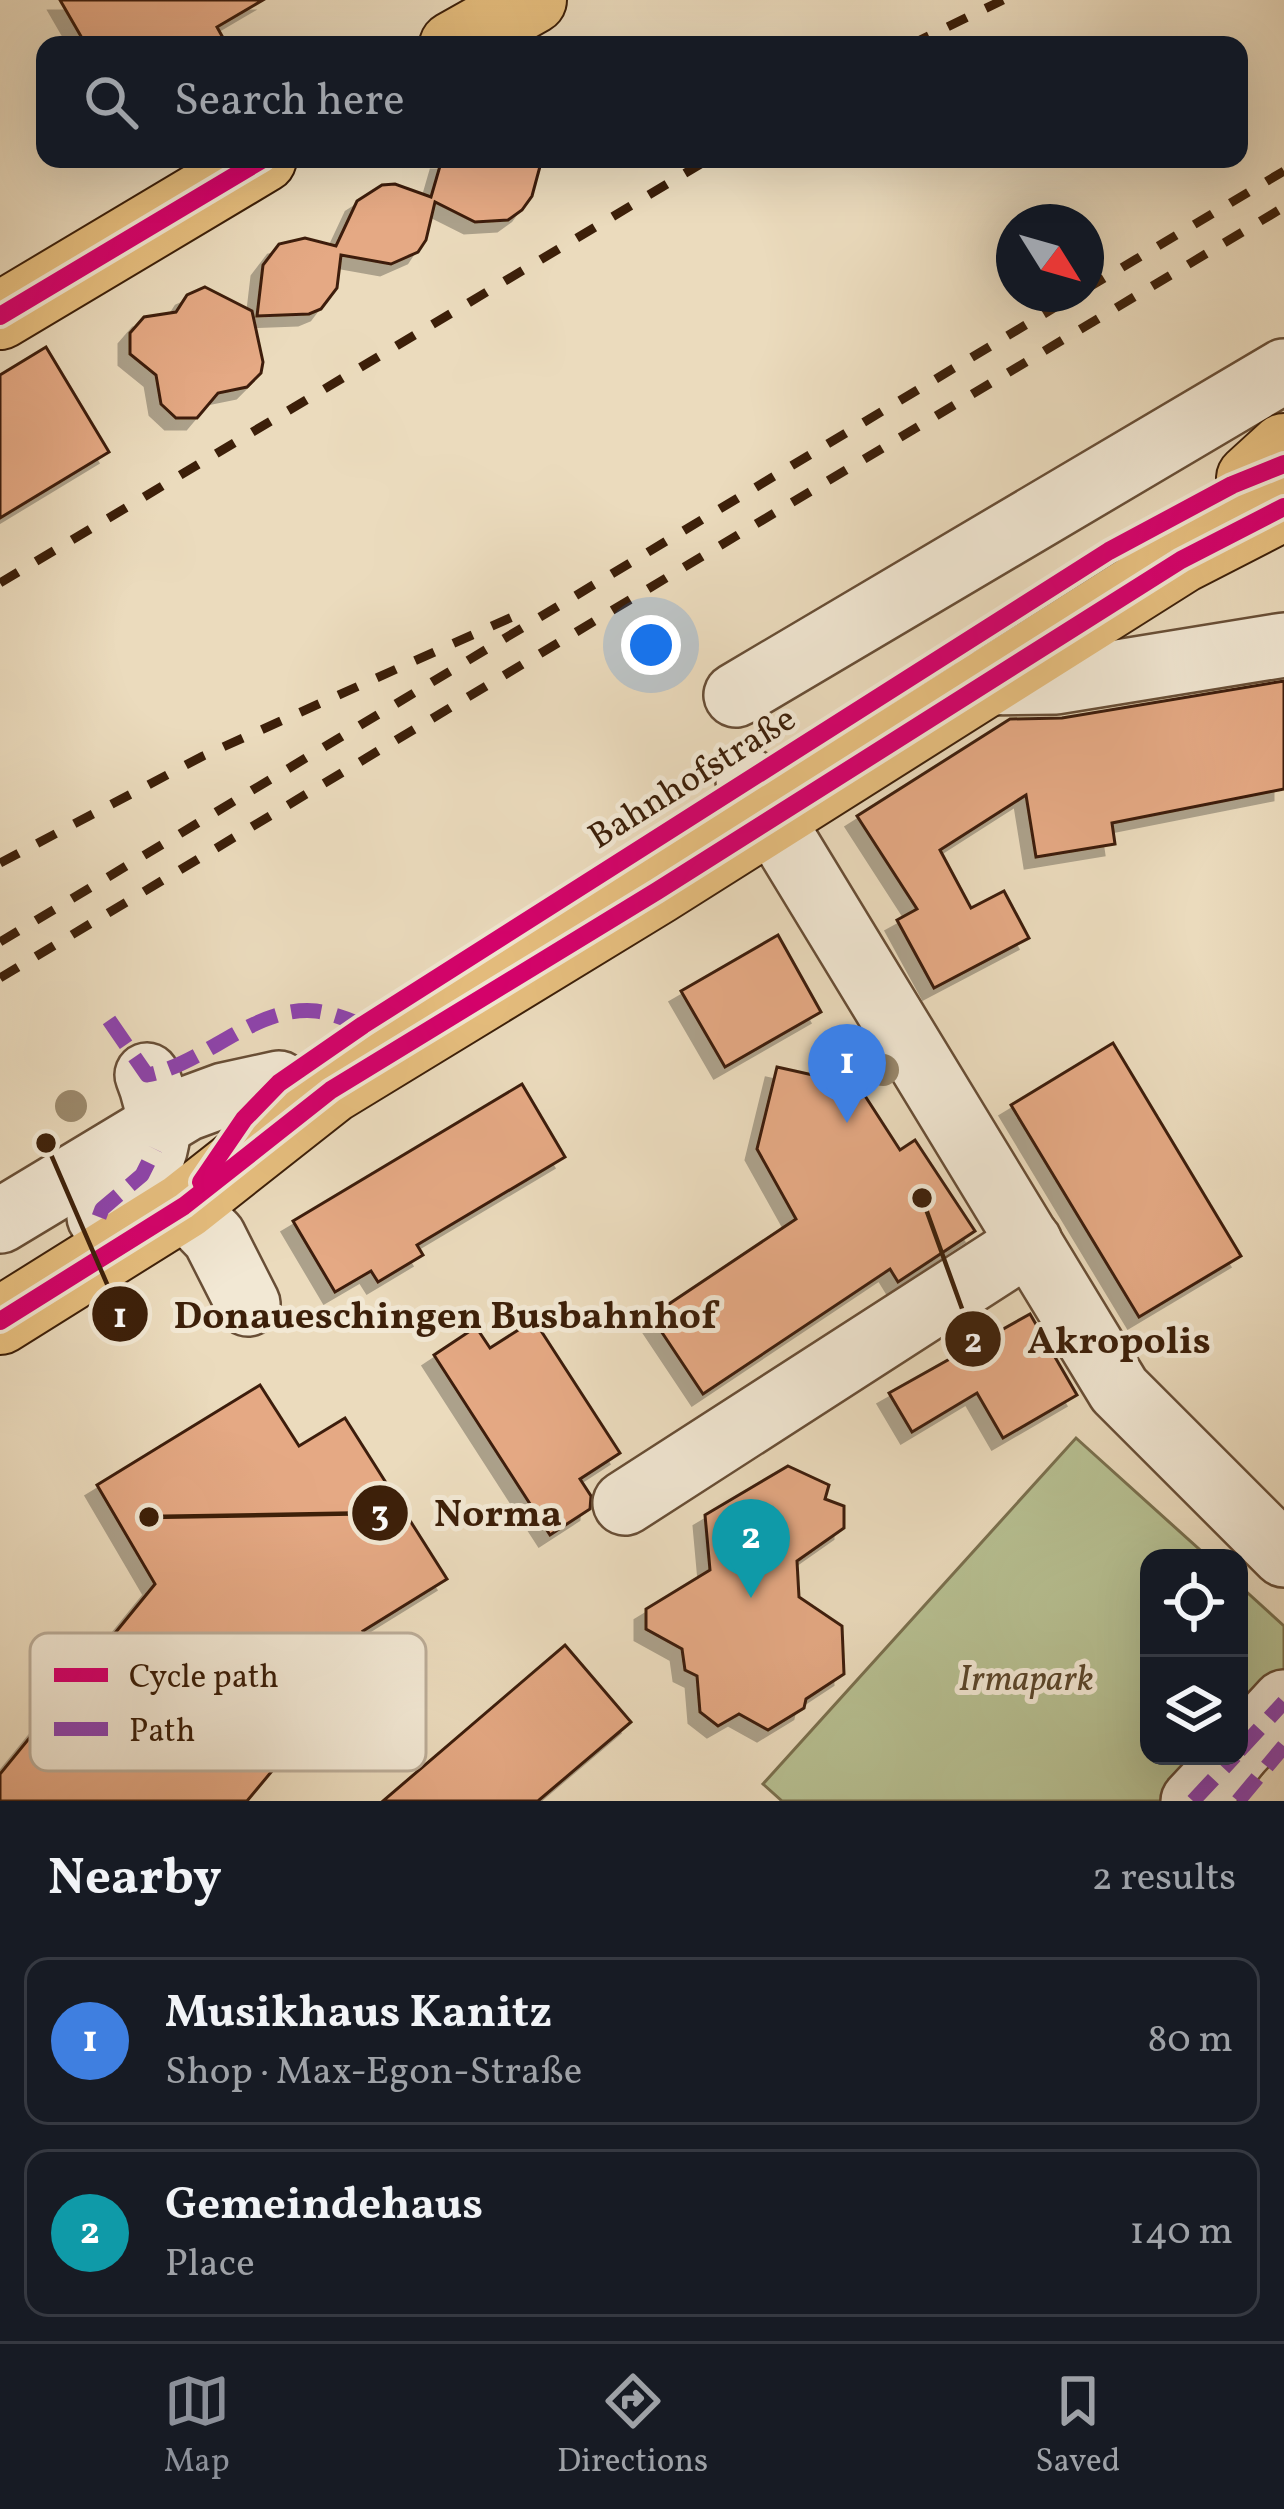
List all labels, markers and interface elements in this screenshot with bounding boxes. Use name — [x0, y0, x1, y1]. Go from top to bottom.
search box — [36, 36, 1248, 168]
icon: search — [78, 69, 144, 135]
text: Search here — [174, 71, 405, 134]
north arrow — [996, 204, 1104, 312]
your location — [621, 615, 681, 675]
street label: Bahnhofstraße — [580, 696, 806, 863]
pin: 1 — [808, 1024, 886, 1123]
callout: Donaueschingen Busbahnhof — [90, 1277, 741, 1352]
text: Donaueschingen Busbahnhof — [174, 1291, 720, 1345]
text: 1 — [113, 1293, 127, 1343]
callout: Akropolis — [943, 1302, 1235, 1377]
text: Akropolis — [1027, 1316, 1211, 1370]
text: 2 — [964, 1318, 982, 1368]
callout: Norma — [350, 1475, 586, 1550]
text: Norma — [434, 1489, 562, 1543]
text: 3 — [371, 1491, 389, 1541]
pin: 2 — [712, 1499, 790, 1598]
map controls — [1140, 1549, 1248, 1765]
button: locate — [1140, 1549, 1248, 1657]
legend — [30, 1633, 426, 1771]
text: Cycle path — [129, 1656, 279, 1702]
park label: Irmapark — [958, 1656, 1094, 1706]
button: layers — [1140, 1657, 1248, 1765]
text: Path — [129, 1710, 195, 1756]
text: Nearby — [48, 1844, 222, 1915]
text: 2 results — [1092, 1852, 1236, 1906]
text: Musikhaus Kanitz — [165, 1983, 552, 2046]
text: 1 — [82, 2014, 98, 2068]
text: 80 m — [1147, 2014, 1233, 2068]
text: Shop · Max-Egon-Straße — [165, 2046, 582, 2100]
text: Gemeindehaus — [165, 2175, 483, 2238]
text: 2 — [80, 2206, 100, 2260]
text: 140 m — [1130, 2206, 1233, 2260]
text: Place — [165, 2238, 255, 2292]
tab: Map — [164, 2368, 230, 2486]
tab: Directions — [557, 2368, 708, 2486]
tab: Saved — [1035, 2368, 1120, 2486]

